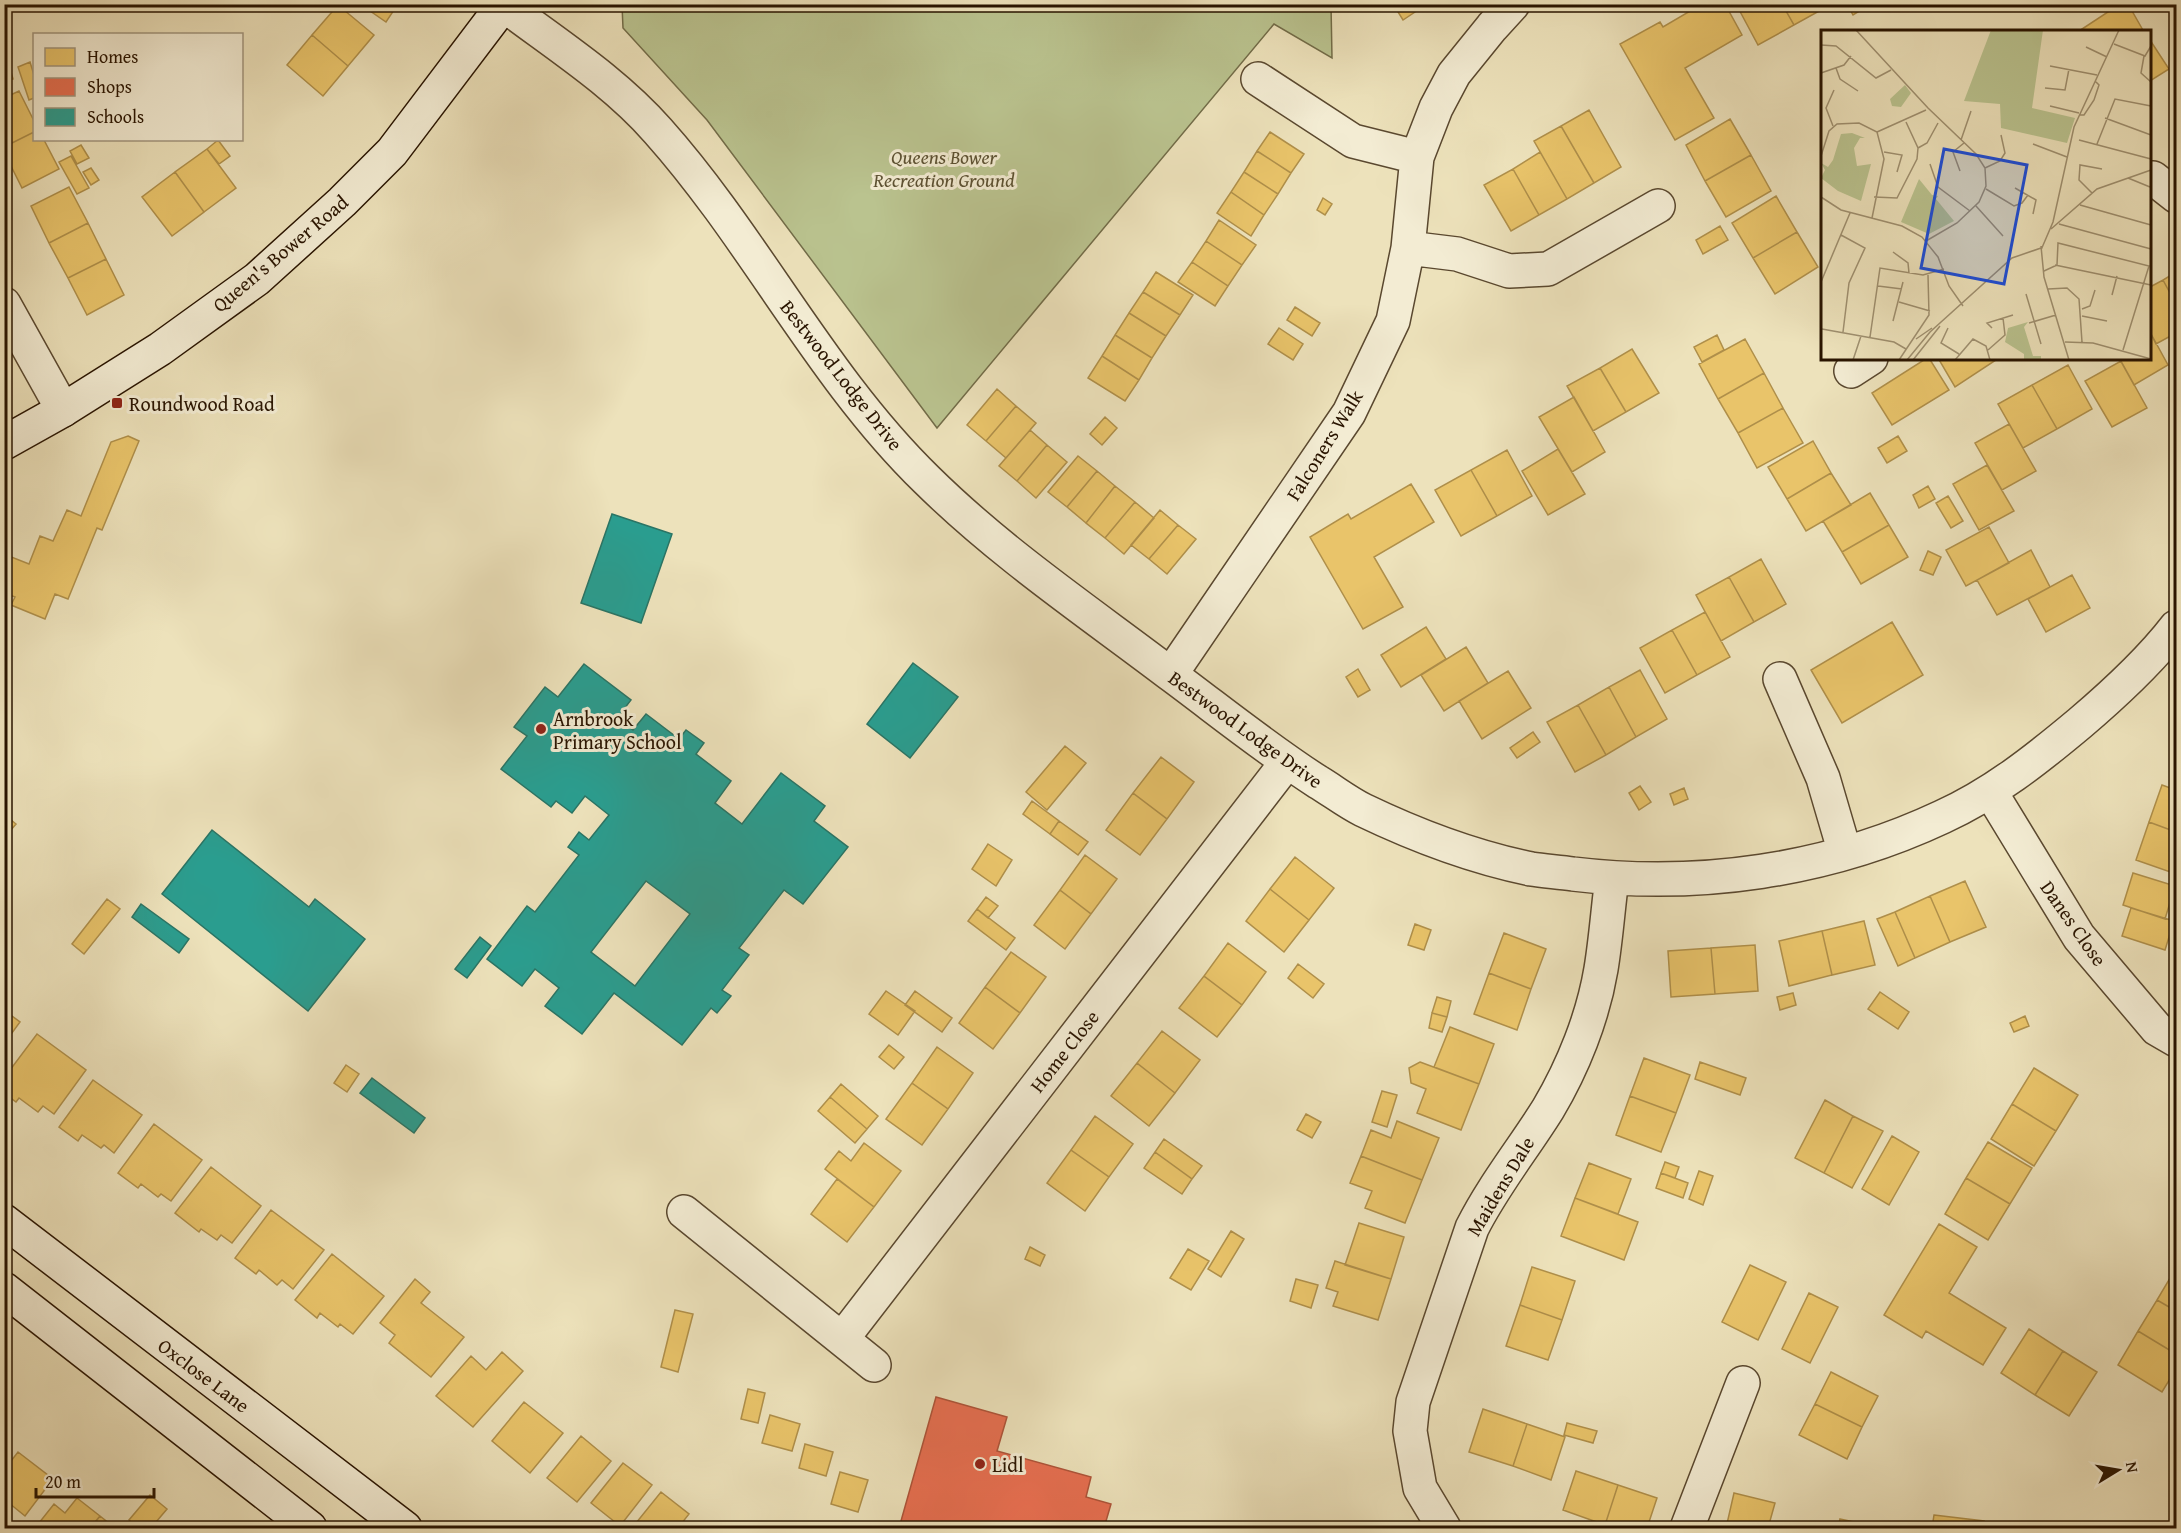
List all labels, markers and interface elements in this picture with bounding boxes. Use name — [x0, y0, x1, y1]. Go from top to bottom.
inset map — [1821, 30, 2151, 360]
legend — [33, 33, 243, 141]
text: Homes — [87, 43, 138, 70]
text: Shops — [87, 73, 132, 100]
text: Schools — [87, 103, 144, 130]
park label: Queens Bower Recreation Ground — [872, 142, 1015, 194]
street label: Queen's Bower Road — [206, 187, 354, 319]
street label: Bestwood Lodge Drive — [774, 293, 910, 457]
street label: Falconers Walk — [1278, 383, 1370, 506]
place label: Roundwood Road — [129, 389, 275, 418]
marker: Roundwood Road — [110, 396, 124, 410]
street label: Bestwood Lodge Drive — [1163, 663, 1329, 795]
place label: Arnbrook Primary School — [553, 704, 682, 756]
marker: Arnbrook Primary School — [534, 722, 548, 736]
street label: Danes Close — [2034, 874, 2114, 972]
street label: Home Close — [1023, 1004, 1105, 1098]
street label: Maidens Dale — [1459, 1131, 1541, 1241]
street label: Oxclose Lane — [152, 1331, 256, 1419]
north arrow — [2088, 1440, 2148, 1500]
place label: Lidl — [992, 1450, 1024, 1479]
marker: Lidl — [973, 1457, 987, 1471]
text: N — [2120, 1460, 2146, 1475]
scale bar — [36, 1461, 154, 1499]
text: 20 m — [45, 1468, 81, 1495]

